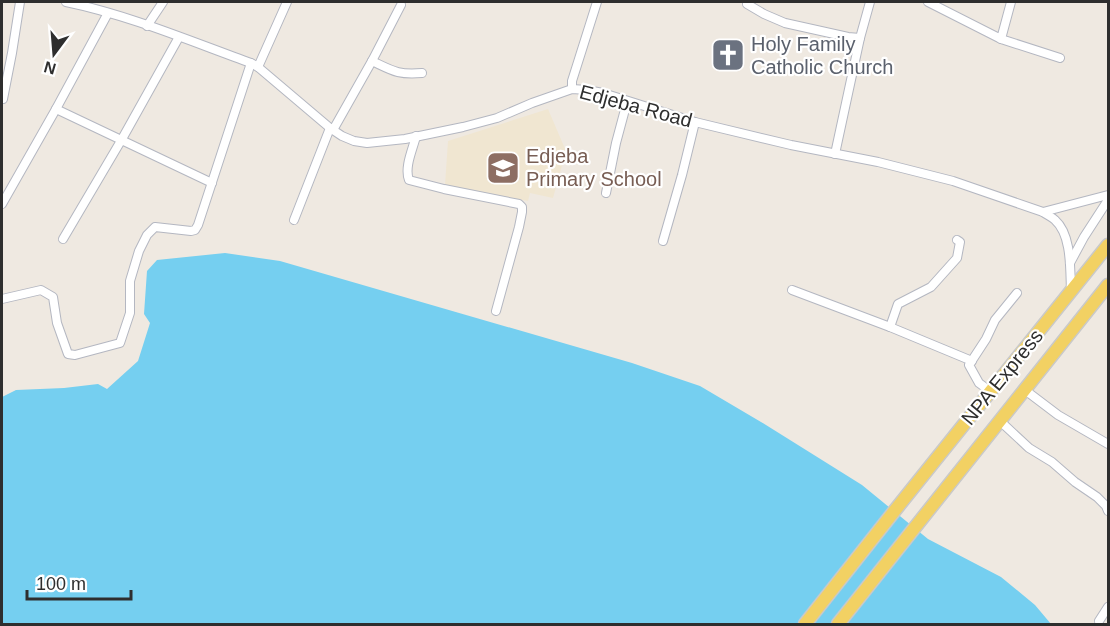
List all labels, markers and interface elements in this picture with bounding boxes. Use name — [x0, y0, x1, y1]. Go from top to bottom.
north arrow — [24, 24, 84, 84]
place label: Holy Family Catholic Church — [751, 33, 893, 78]
church icon: Holy Family Catholic Church — [710, 37, 746, 73]
text: N — [42, 58, 58, 78]
street label: Edjeba Road — [577, 80, 695, 132]
place label: Edjeba Primary School — [526, 145, 662, 190]
school or university icon: Edjeba Primary School — [485, 150, 521, 186]
street label: NPA Express — [957, 325, 1047, 429]
scale bar — [27, 563, 130, 601]
text: 100 m — [36, 574, 86, 594]

